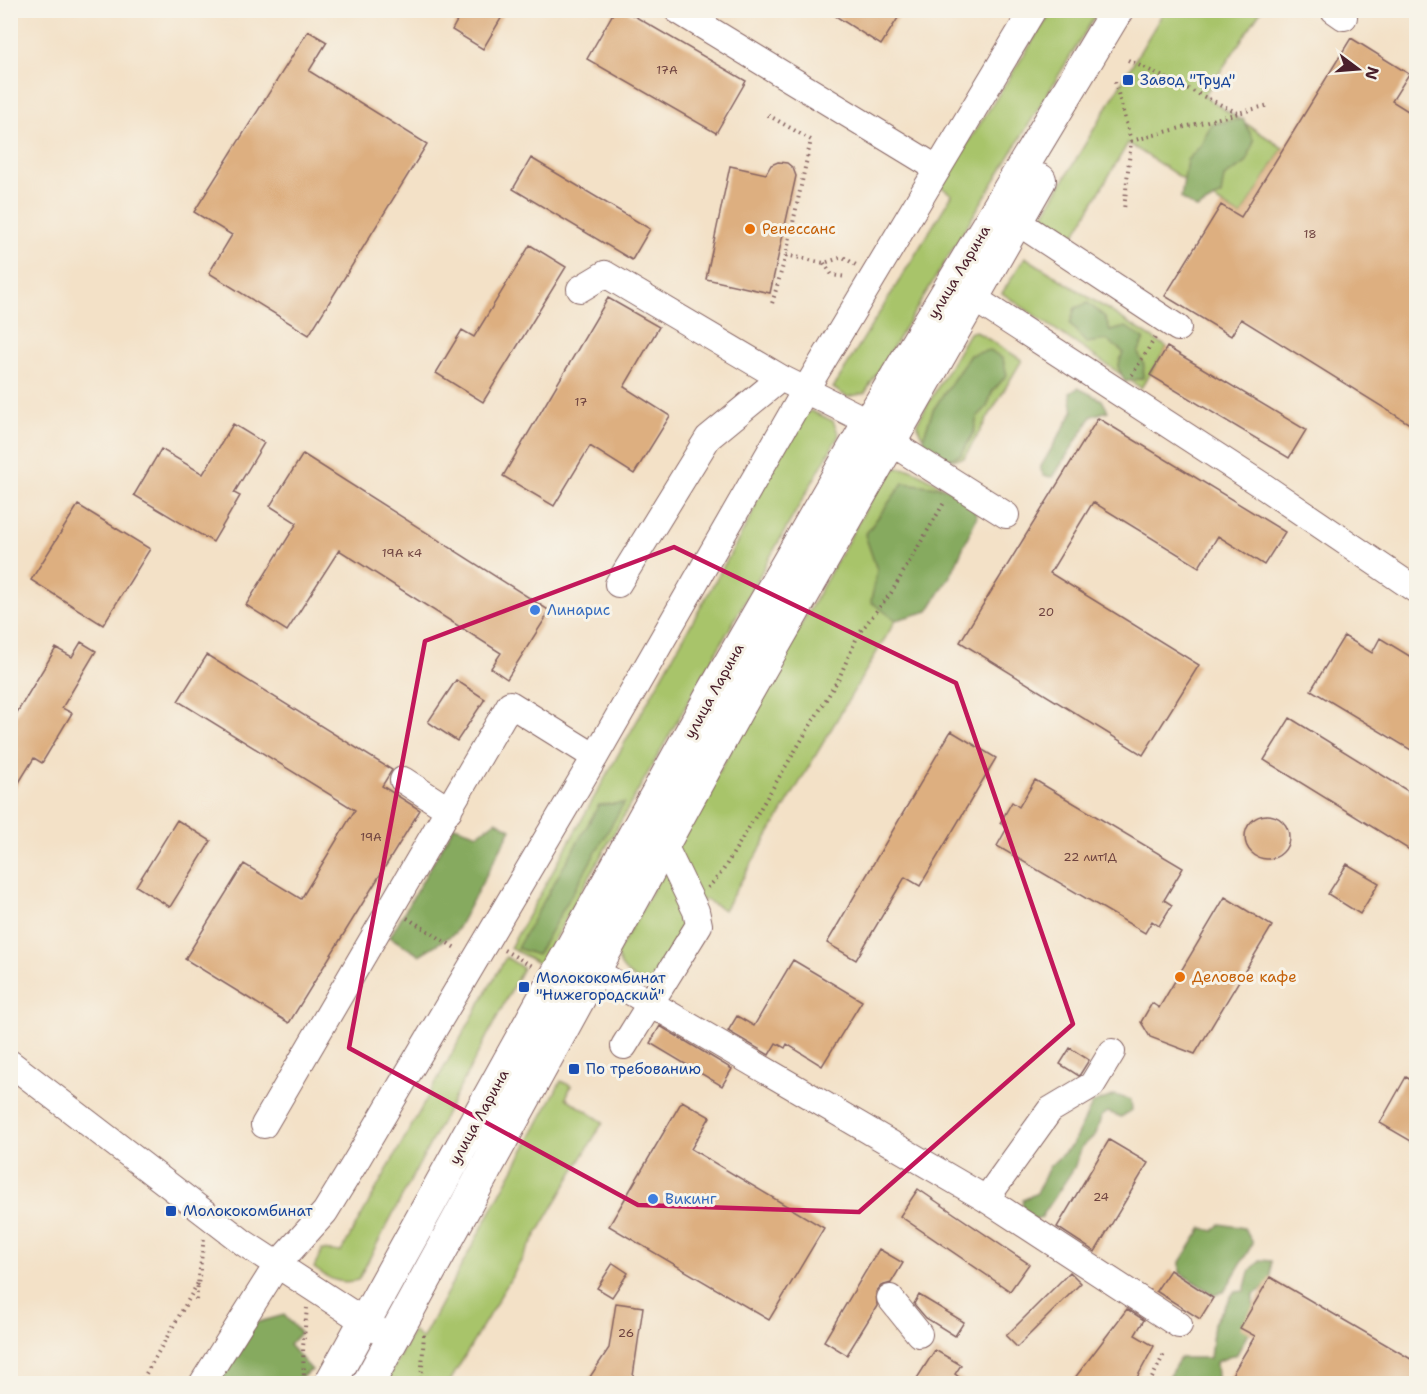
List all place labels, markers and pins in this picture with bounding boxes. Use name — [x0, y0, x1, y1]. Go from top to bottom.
place label: Завод "Труд" — [1140, 70, 1235, 90]
marker: Завод "Труд" — [1121, 73, 1135, 87]
place label: Ренессанс — [762, 219, 836, 239]
marker: Ренессанс — [743, 222, 757, 236]
place label: Линарис — [547, 600, 610, 620]
marker: Линарис — [528, 603, 542, 617]
place label: Деловое кафе — [1192, 967, 1297, 987]
place label: Молококомбинат "Нижегородский" — [536, 968, 666, 1005]
marker: Деловое кафе — [1173, 970, 1187, 984]
marker: Молококомбинат "Нижегородский" — [517, 980, 531, 994]
place label: По требованию — [586, 1059, 701, 1079]
marker: По требованию — [567, 1062, 581, 1076]
place label: Викинг — [665, 1189, 717, 1209]
marker: Викинг — [646, 1192, 660, 1206]
place label: Молококомбинат — [183, 1201, 313, 1221]
marker: Молококомбинат — [164, 1204, 178, 1218]

